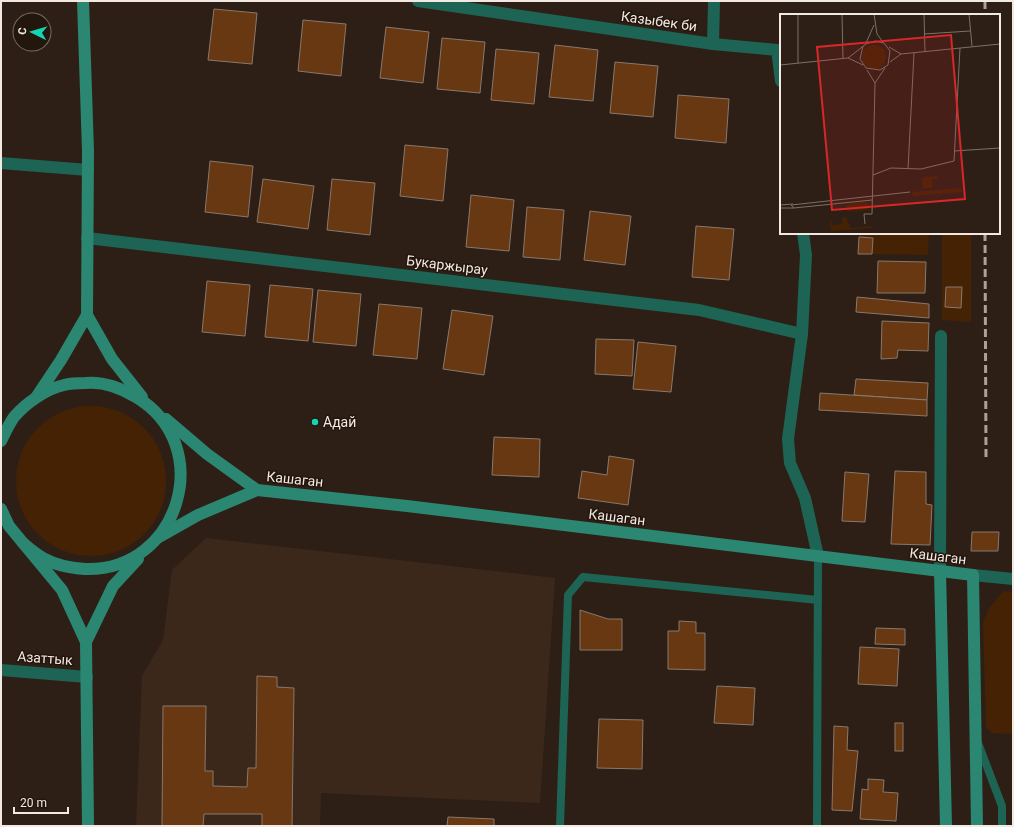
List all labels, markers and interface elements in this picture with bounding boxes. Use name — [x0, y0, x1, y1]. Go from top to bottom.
street label: Казыбек би — [620, 8, 698, 34]
north arrow — [12, 12, 52, 52]
inset map — [780, 14, 1000, 234]
text: С — [16, 27, 29, 35]
street label: Букаржырау — [405, 252, 489, 278]
place label: Адай — [323, 414, 356, 430]
marker: Адай — [310, 417, 320, 427]
street label: Кашаган — [266, 468, 324, 490]
street label: Кашаган — [588, 506, 646, 528]
street label: Кашаган — [909, 545, 967, 567]
street label: Азаттык — [17, 648, 74, 668]
scale bar — [14, 789, 68, 815]
text: 20 m — [20, 796, 47, 810]

